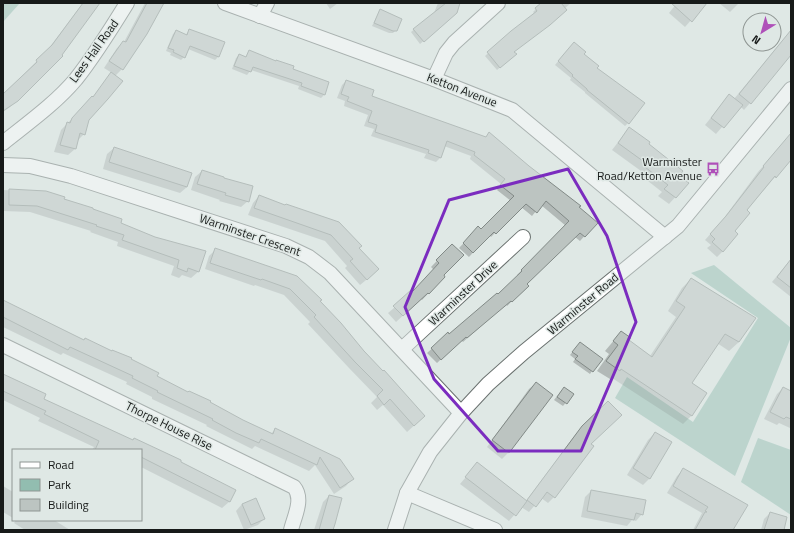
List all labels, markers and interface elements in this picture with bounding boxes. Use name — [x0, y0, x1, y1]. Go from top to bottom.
north arrow — [742, 12, 782, 52]
street label: Lees Hall Road — [64, 15, 123, 86]
text: N — [748, 31, 764, 49]
street label: Ketton Avenue — [424, 67, 500, 112]
place label: Warminster Road/Ketton Avenue — [597, 152, 702, 185]
bus stop icon: Warminster Road/Ketton Avenue — [705, 161, 721, 177]
street label: Warminster Crescent — [197, 208, 304, 261]
street label: Warminster Drive — [424, 255, 502, 330]
street label: Warminster Road — [543, 268, 623, 339]
street label: Thorpe House Rise — [122, 396, 216, 455]
legend — [12, 449, 142, 521]
text: Road — [48, 455, 74, 474]
text: Park — [48, 475, 71, 494]
text: Building — [48, 495, 89, 514]

